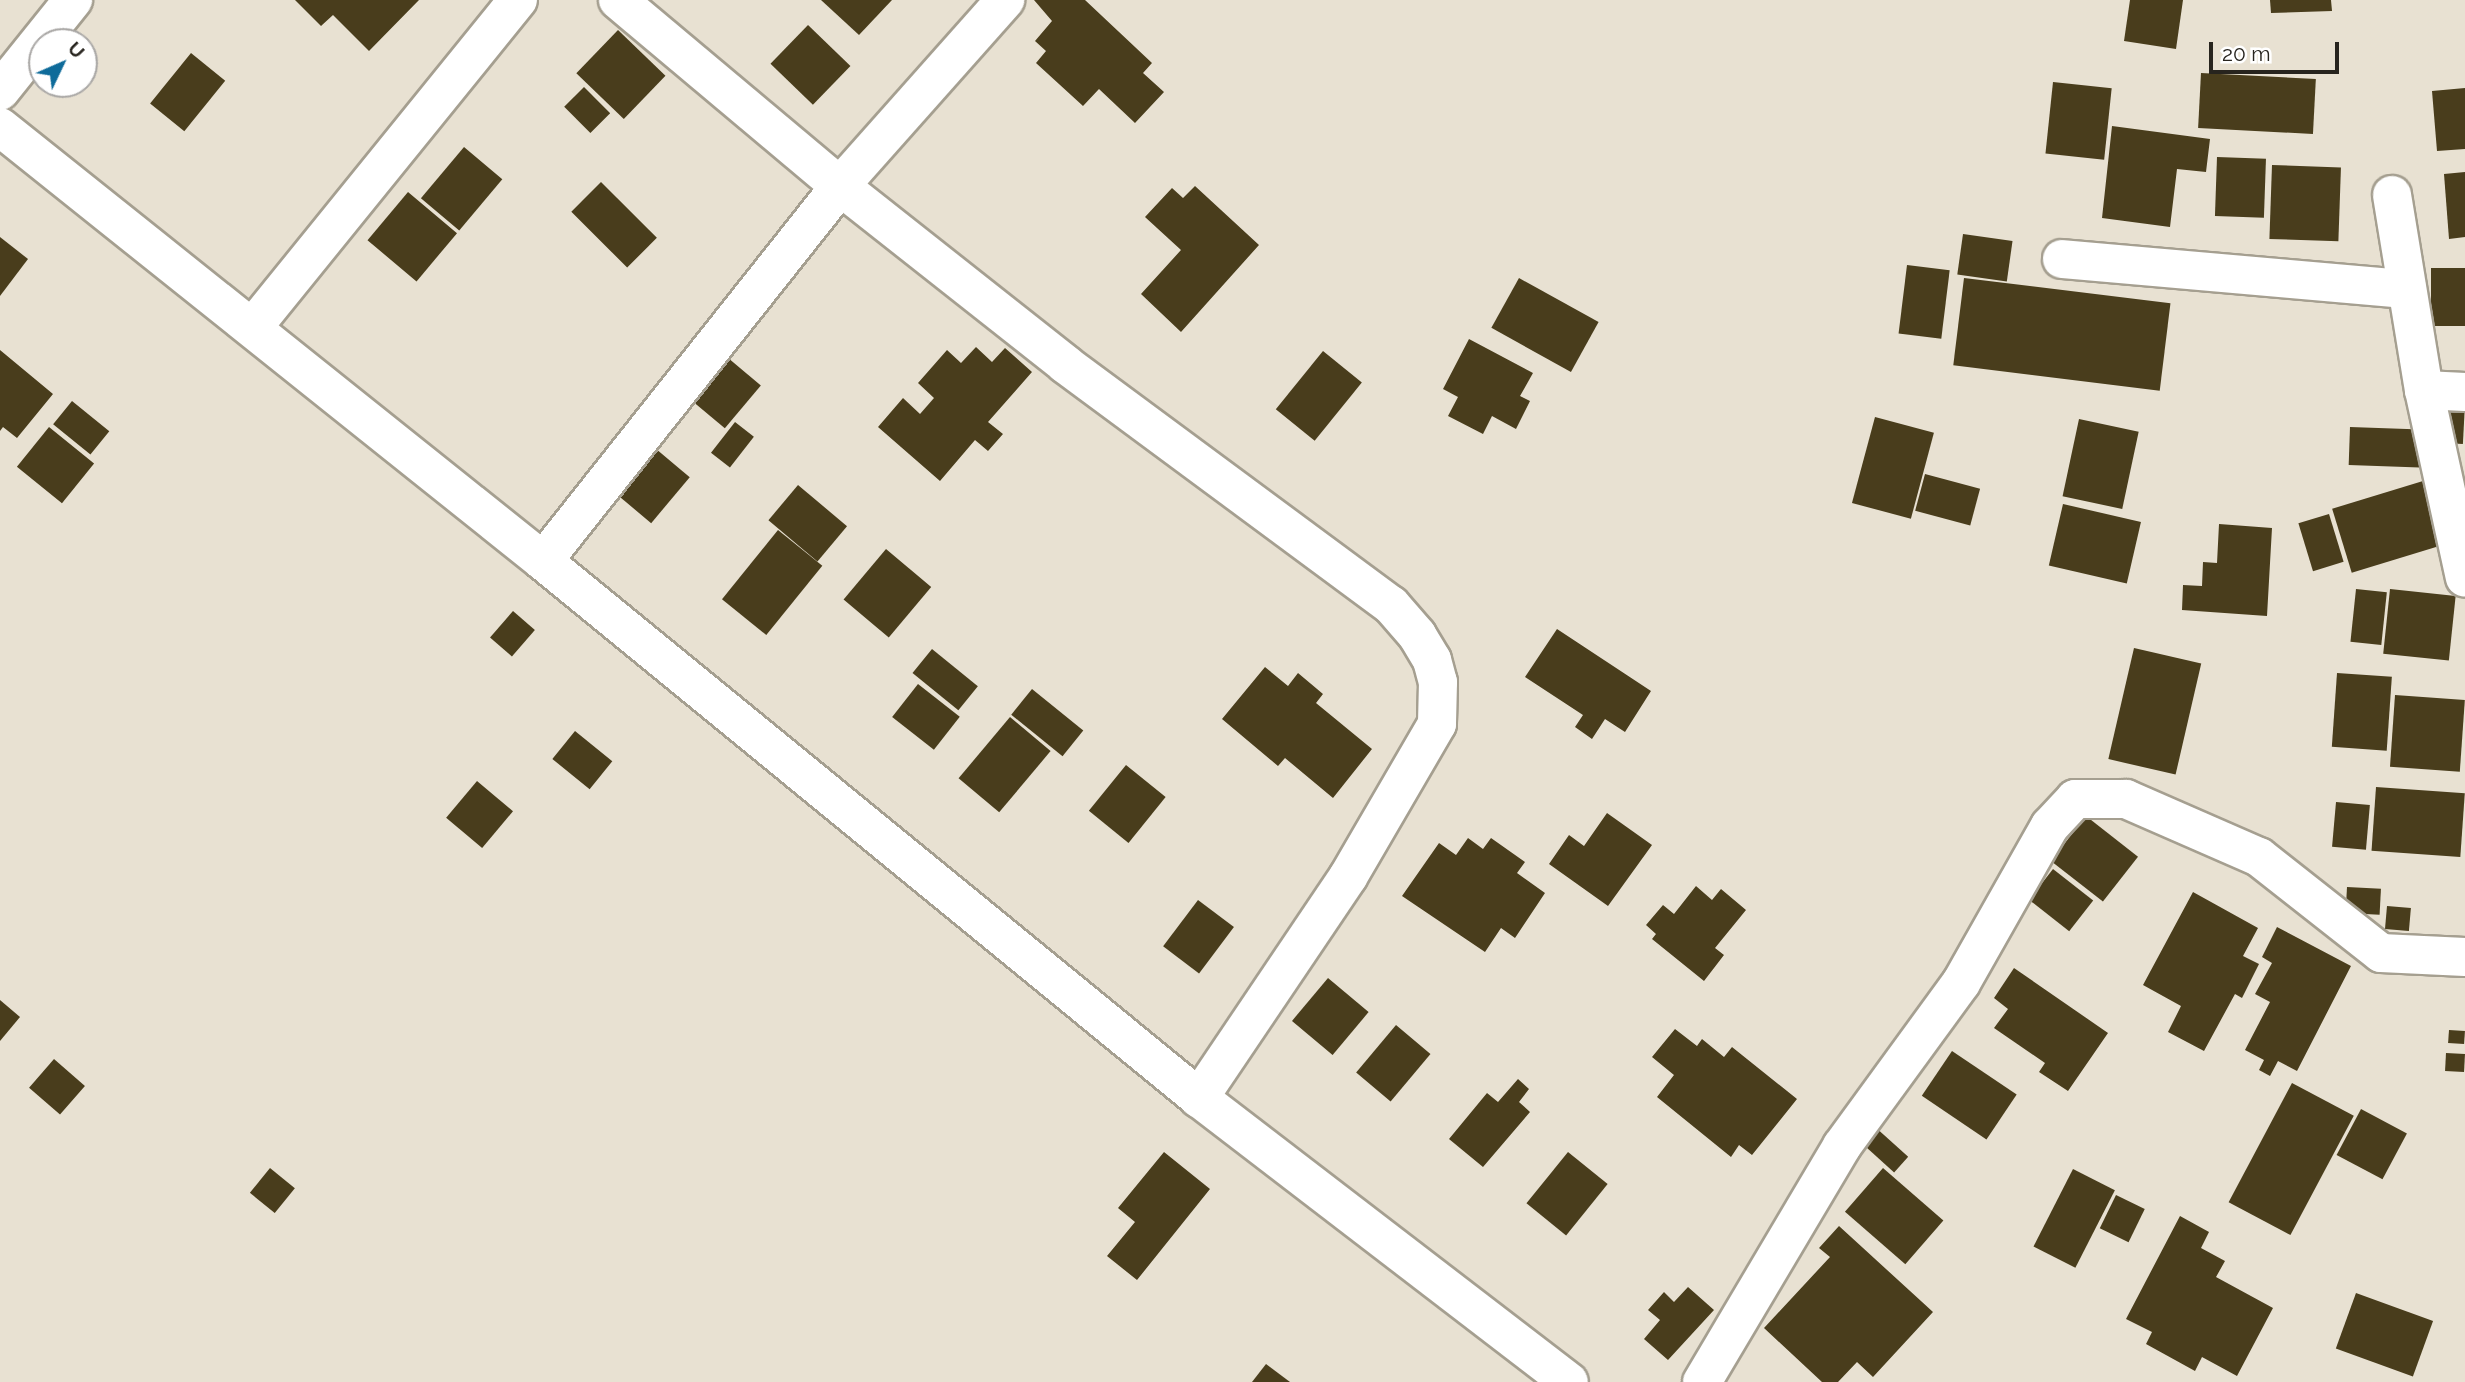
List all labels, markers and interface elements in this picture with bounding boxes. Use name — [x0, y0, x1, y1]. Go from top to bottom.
north arrow — [28, 28, 98, 98]
scale bar — [2213, 28, 2342, 72]
text: U — [64, 37, 90, 63]
text: 20 m — [2222, 41, 2270, 66]

